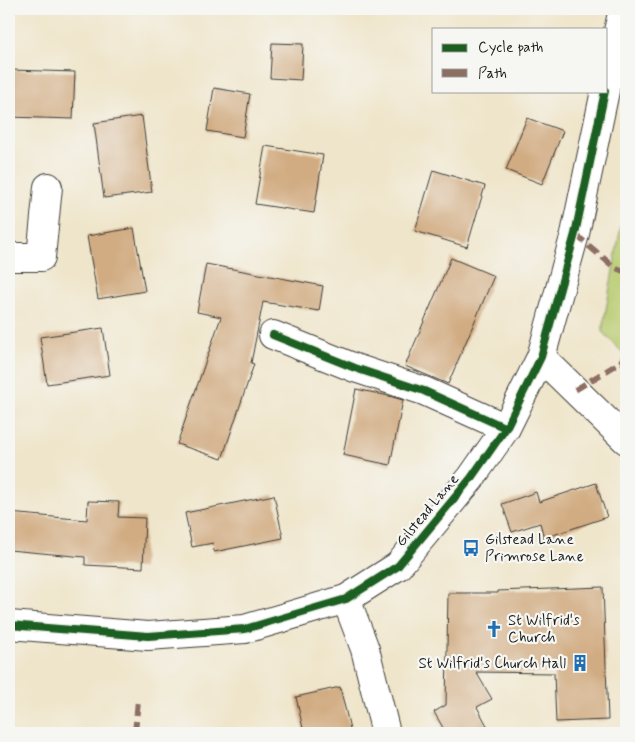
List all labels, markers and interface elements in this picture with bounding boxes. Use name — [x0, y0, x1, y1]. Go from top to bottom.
legend — [432, 28, 608, 92]
text: Cycle path — [478, 38, 543, 58]
text: Path — [478, 64, 507, 84]
street label: Gilstead Lane — [392, 470, 464, 551]
place label: Gilstead Lane Primrose Lane — [485, 530, 584, 567]
bus stop icon: Gilstead Lane Primrose Lane — [461, 538, 481, 558]
place label: St Wilfrid's Church — [508, 611, 580, 648]
church icon: St Wilfrid's Church — [484, 619, 504, 639]
building icon: St Wilfrid's Church Hall — [570, 653, 590, 673]
place label: St Wilfrid's Church Hall — [418, 654, 566, 674]

